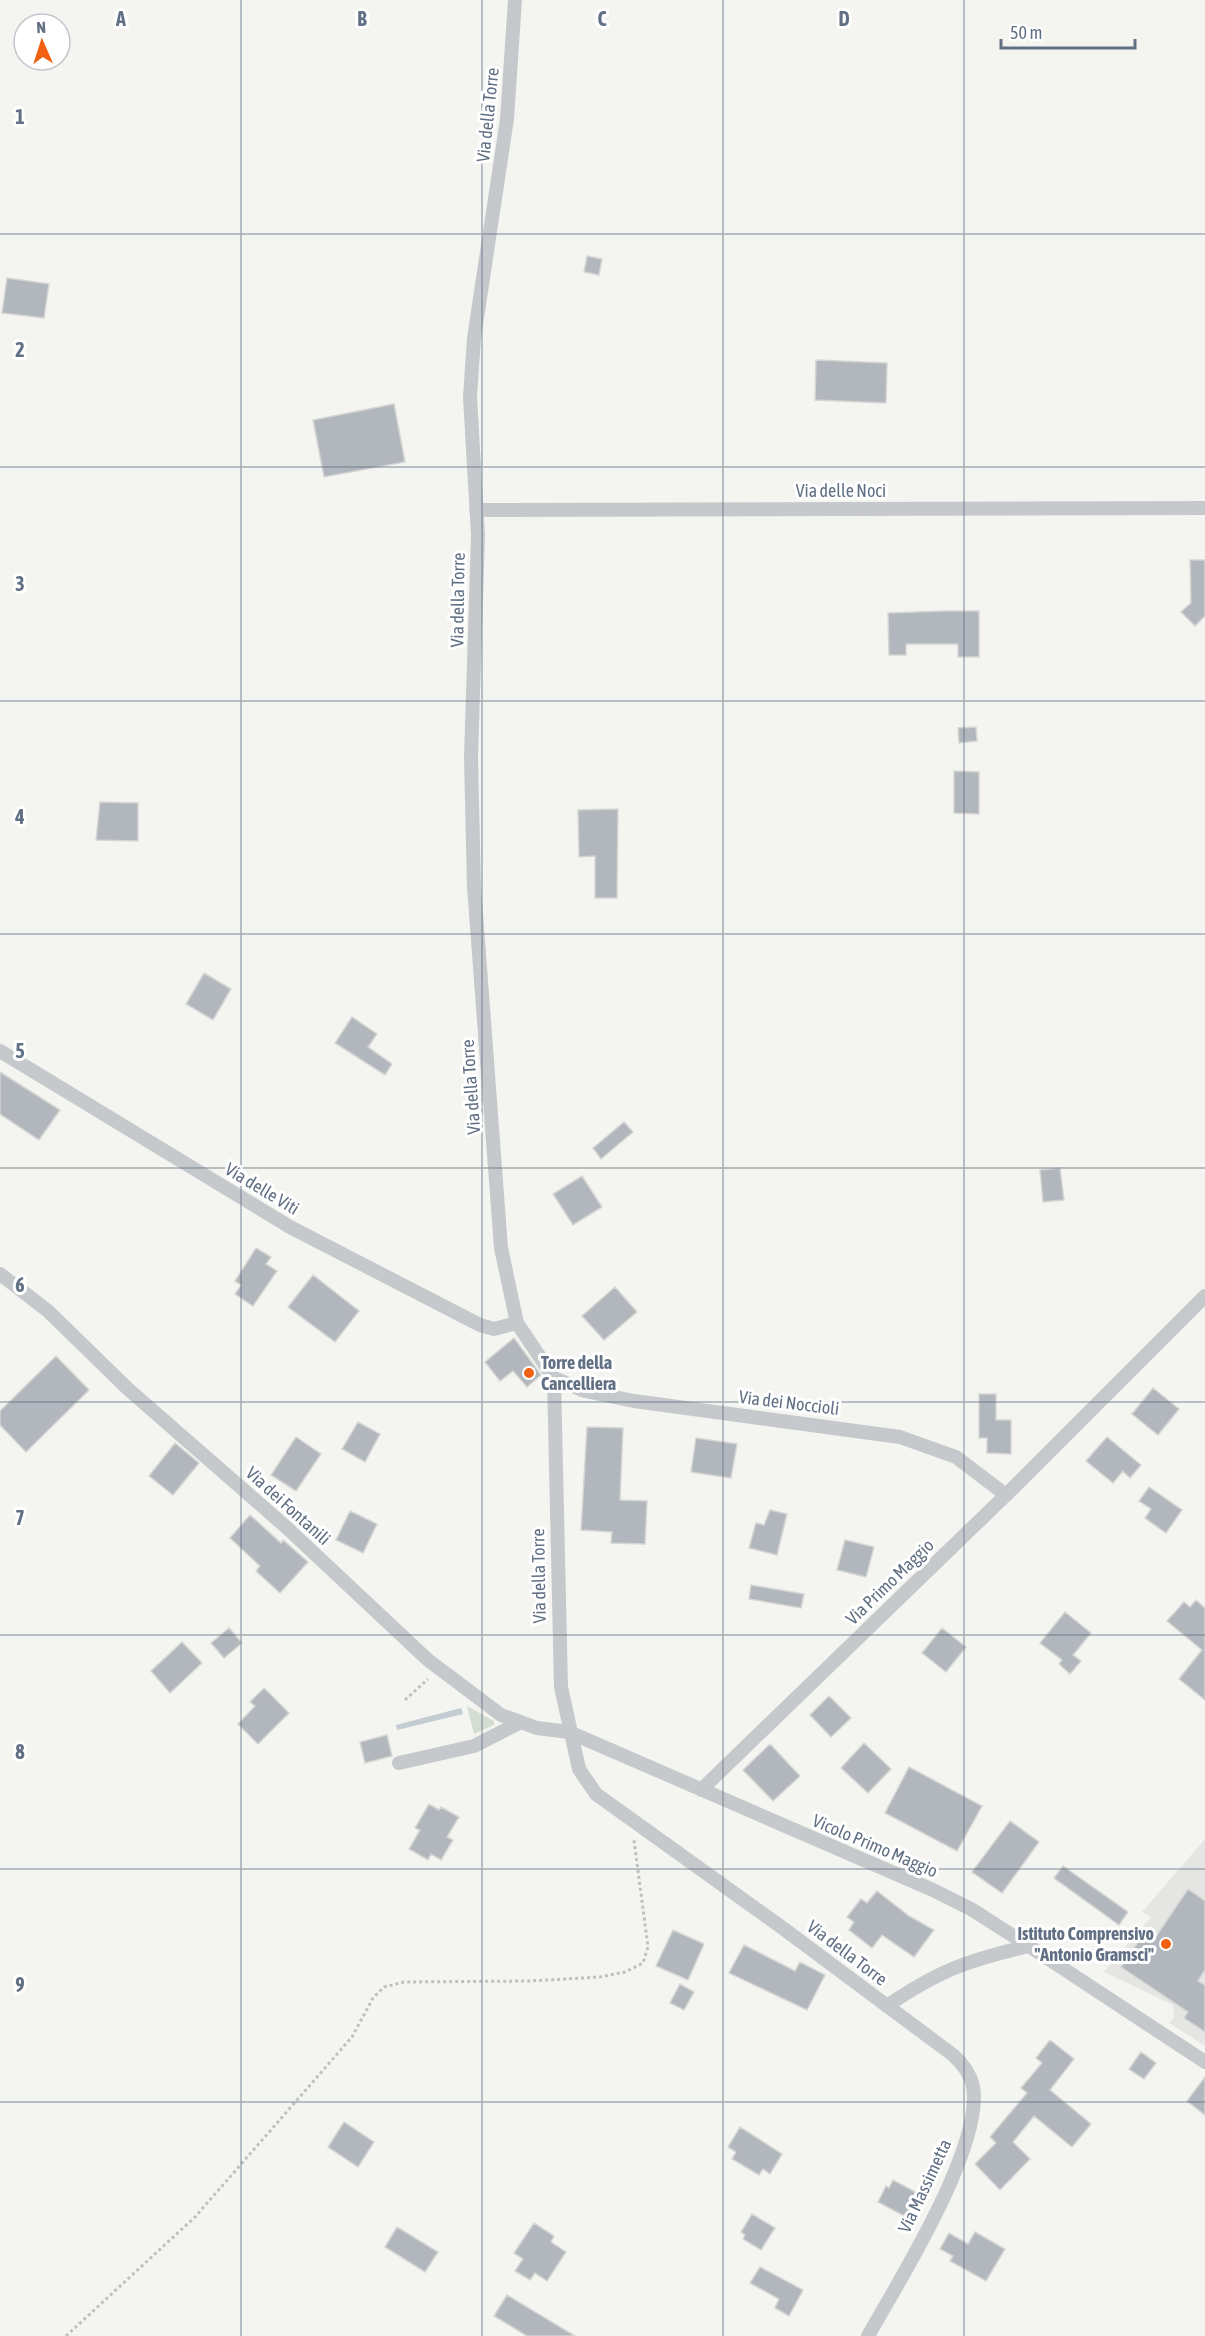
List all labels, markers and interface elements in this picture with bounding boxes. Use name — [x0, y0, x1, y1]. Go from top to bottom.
text: A — [115, 7, 126, 30]
text: B — [357, 7, 367, 30]
text: C — [598, 7, 607, 30]
text: D — [838, 7, 850, 30]
north arrow — [12, 12, 72, 72]
scale bar — [1001, 12, 1134, 50]
text: N — [36, 18, 46, 36]
text: 50 m — [1010, 22, 1042, 43]
street label: Via della Torre — [472, 67, 503, 163]
text: 1 — [15, 105, 25, 128]
text: 2 — [15, 338, 25, 361]
street label: Via delle Noci — [796, 480, 886, 501]
street label: Via della Torre — [446, 552, 469, 648]
text: 3 — [15, 572, 25, 595]
text: 4 — [14, 805, 25, 828]
text: 5 — [15, 1039, 25, 1062]
street label: Via della Torre — [457, 1039, 484, 1135]
street label: Via delle Viti — [221, 1158, 303, 1219]
text: 6 — [15, 1273, 25, 1296]
place label: Torre della Cancelliera — [541, 1352, 616, 1394]
marker: Torre della Cancelliera — [522, 1366, 536, 1380]
street label: Via dei Noccioli — [738, 1386, 840, 1419]
street label: Via dei Fontanili — [242, 1462, 335, 1549]
text: 7 — [15, 1506, 25, 1529]
street label: Via della Torre — [527, 1528, 550, 1624]
street label: Via Primo Maggio — [841, 1534, 938, 1629]
text: 8 — [15, 1740, 25, 1763]
street label: Vicolo Primo Maggio — [809, 1810, 941, 1881]
street label: Via della Torre — [803, 1916, 892, 1990]
place label: Istituto Comprensivo "Antonio Gramsci" — [1017, 1923, 1154, 1965]
marker: Istituto Comprensivo "Antonio Gramsci" — [1159, 1937, 1173, 1951]
text: 9 — [15, 1973, 25, 1996]
street label: Via Massimetta — [894, 2136, 955, 2236]

